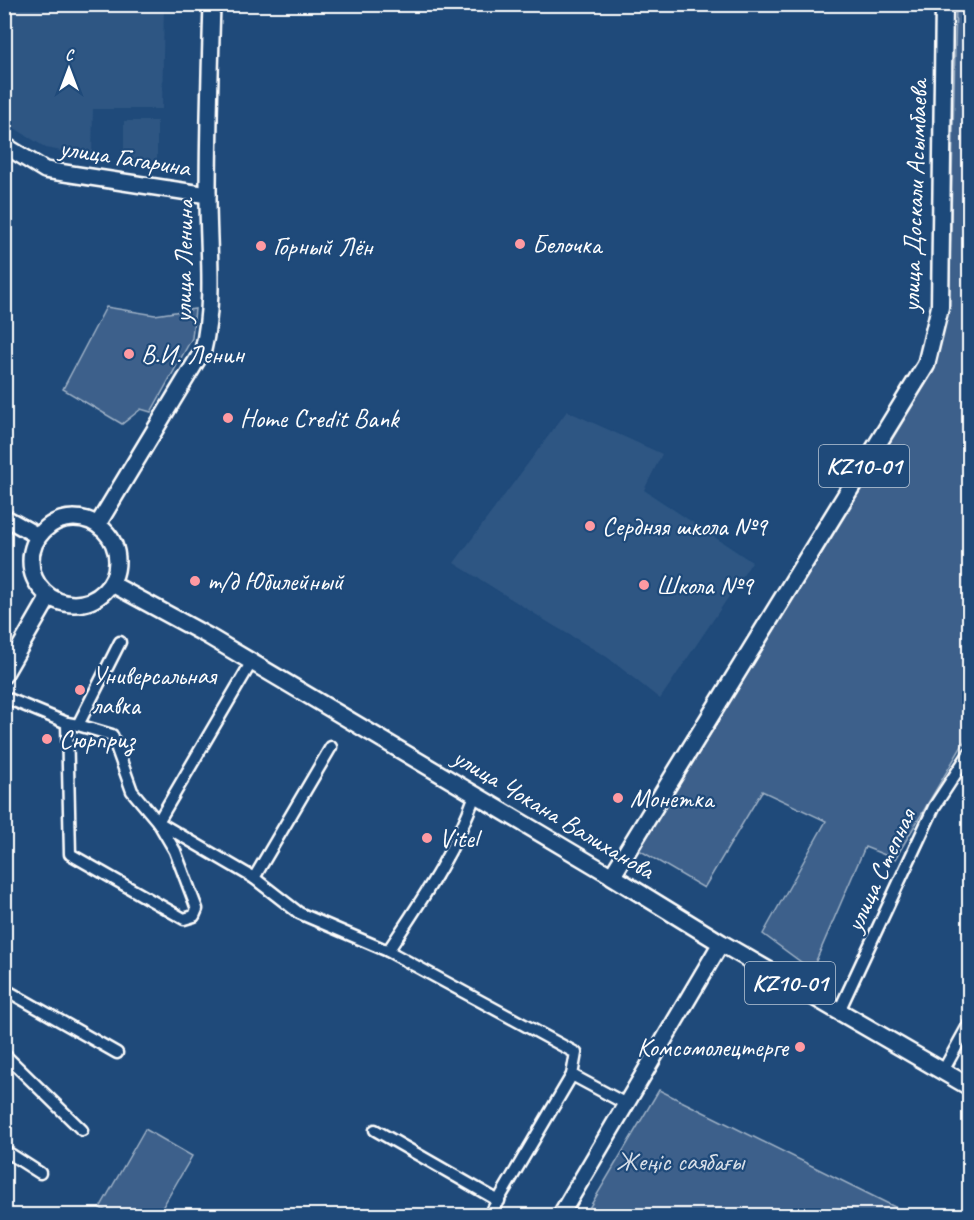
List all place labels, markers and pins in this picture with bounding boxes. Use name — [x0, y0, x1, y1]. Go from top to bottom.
place label: Белочка — [532, 228, 604, 261]
place label: Горный Лён — [273, 230, 374, 263]
marker: Белочка — [513, 237, 527, 251]
marker: Горный Лён — [254, 239, 268, 253]
place label: В.И. Ленин — [141, 338, 245, 371]
marker: В.И. Ленин — [122, 347, 136, 361]
place label: Home Credit Bank — [240, 402, 401, 435]
marker: Home Credit Bank — [221, 411, 235, 425]
place label: Сердняя школа №9 — [602, 510, 769, 543]
marker: Сердняя школа №9 — [583, 519, 597, 533]
place label: т/д Юбилейный — [207, 565, 345, 598]
place label: Школа №9 — [656, 569, 755, 602]
marker: т/д Юбилейный — [188, 574, 202, 588]
marker: Школа №9 — [637, 578, 651, 592]
place label: Универсальная лавка — [92, 659, 218, 722]
marker: Универсальная лавка — [73, 683, 87, 697]
place label: Сюрприз — [59, 723, 136, 757]
marker: Сюрприз — [40, 732, 54, 746]
place label: Монетка — [630, 782, 715, 815]
marker: Монетка — [611, 791, 625, 805]
place label: Vitel — [439, 822, 483, 855]
marker: Vitel — [420, 831, 434, 845]
place label: Комсомолецтерге — [637, 1031, 790, 1064]
marker: Комсомолецтерге — [793, 1040, 807, 1054]

